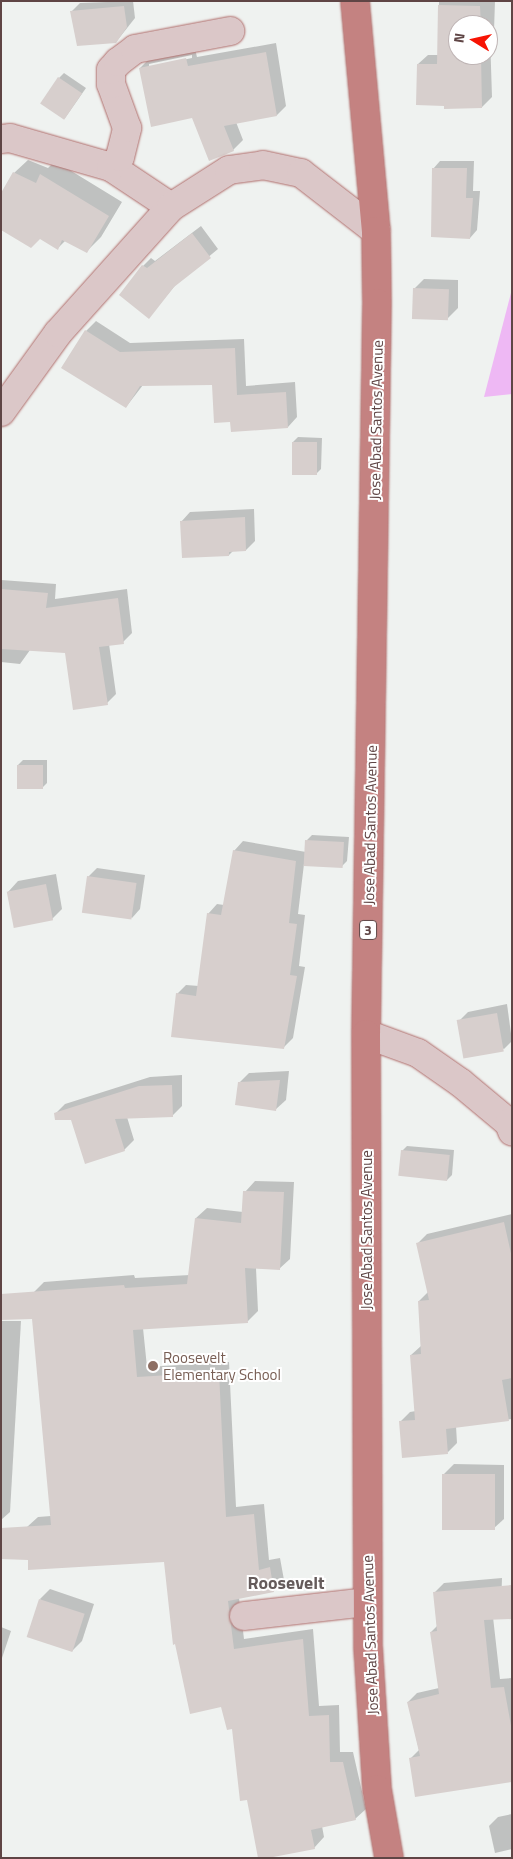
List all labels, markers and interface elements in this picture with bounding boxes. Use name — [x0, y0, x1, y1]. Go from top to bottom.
north arrow — [448, 15, 498, 65]
text: N — [448, 31, 470, 44]
street label: Jose Abad Santos Avenue — [366, 340, 386, 500]
street label: Jose Abad Santos Avenue — [360, 745, 380, 905]
road number: 3 — [358, 918, 378, 942]
street label: Jose Abad Santos Avenue — [358, 1150, 376, 1310]
place label: Roosevelt Elementary School — [163, 1348, 281, 1383]
marker: Roosevelt Elementary School — [147, 1360, 159, 1372]
street label: Jose Abad Santos Avenue — [358, 1555, 382, 1715]
district label: Roosevelt — [247, 1572, 325, 1594]

